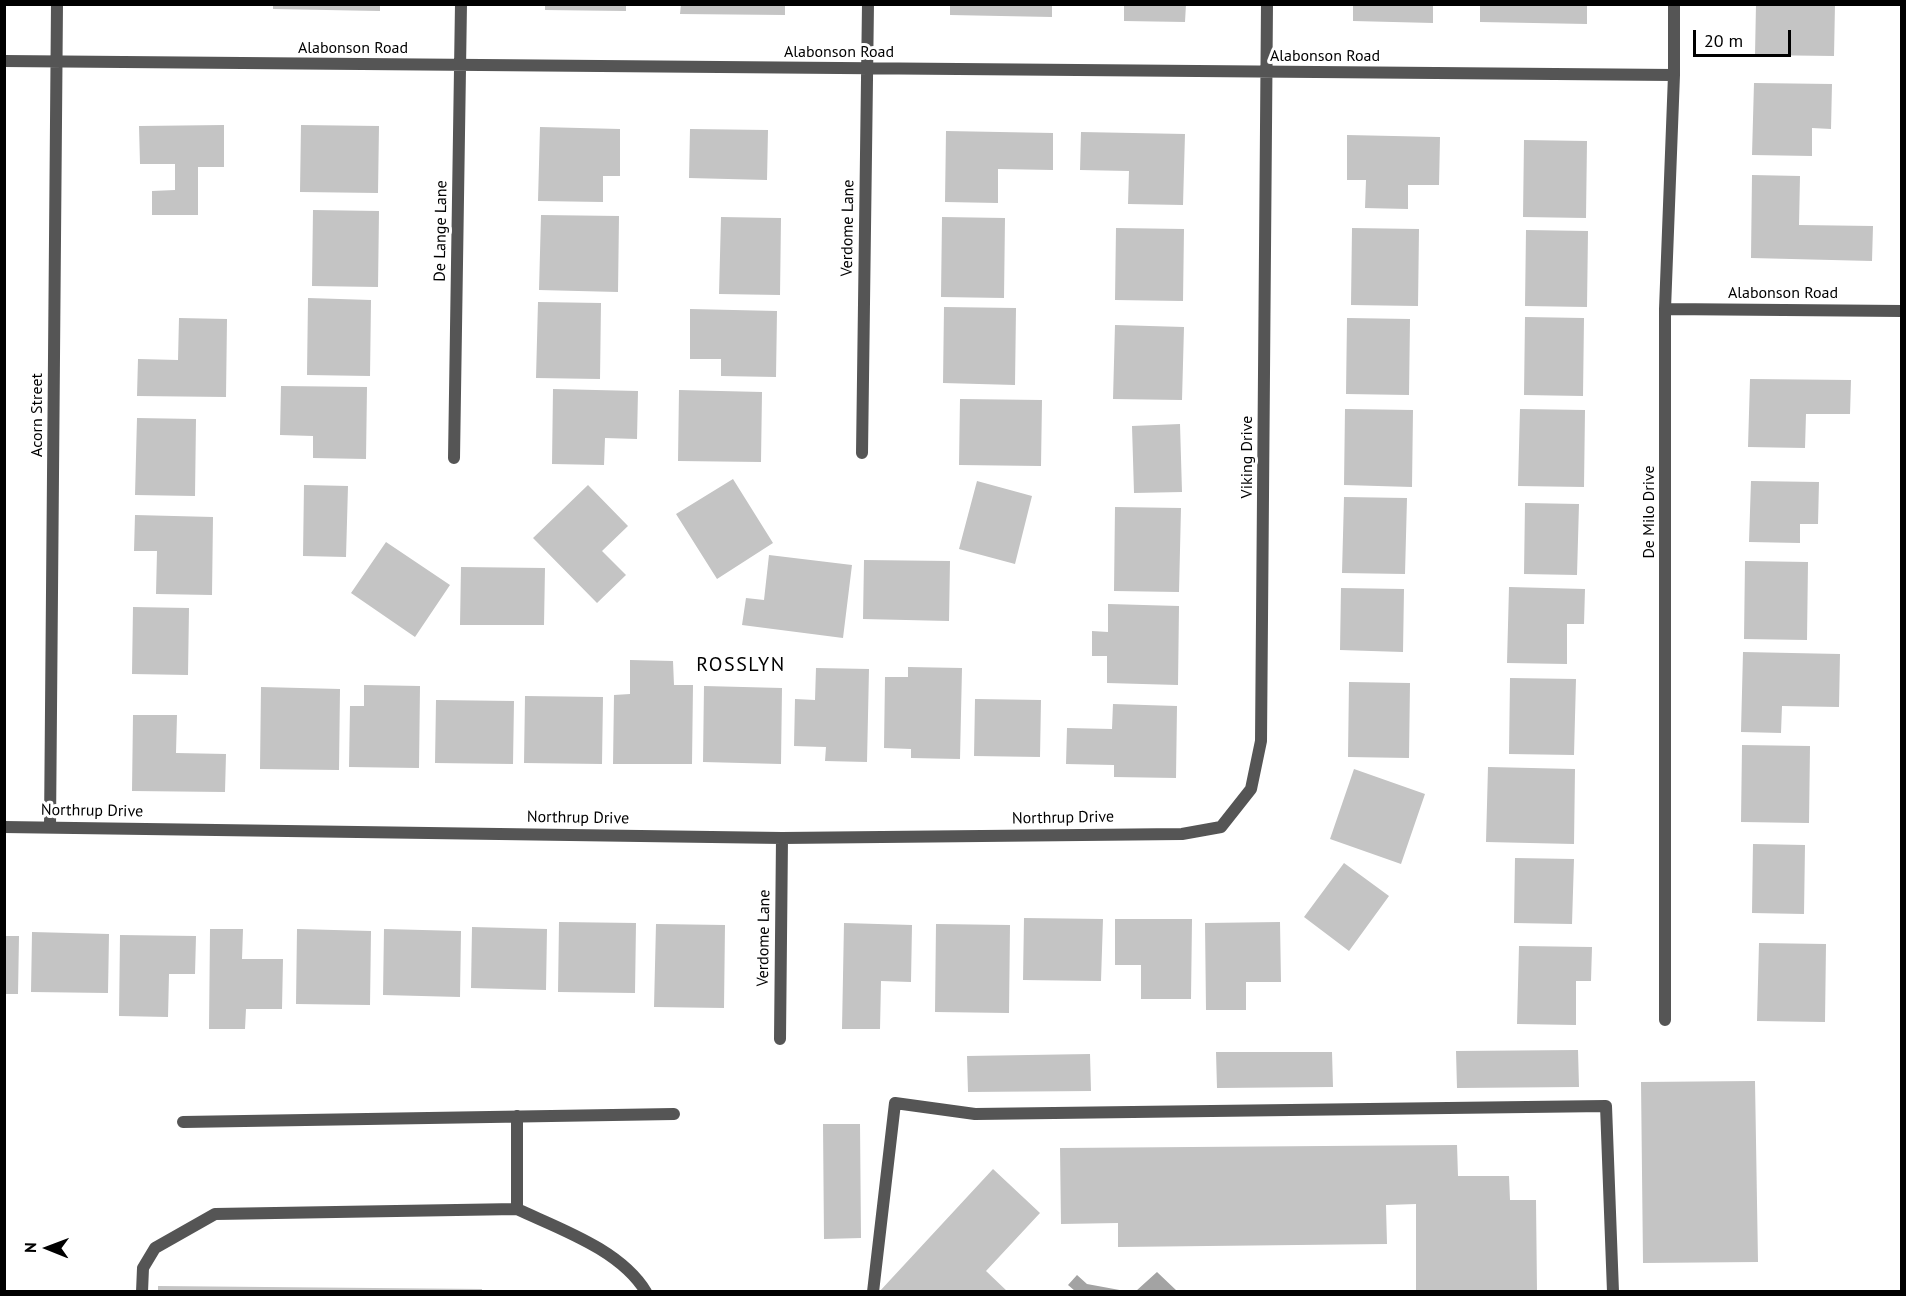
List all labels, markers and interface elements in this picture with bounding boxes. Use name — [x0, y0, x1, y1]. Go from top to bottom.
scale bar — [1696, 18, 1794, 56]
text: 20 m — [1704, 29, 1743, 52]
street label: Alabonson Road — [298, 38, 408, 58]
street label: Alabonson Road — [784, 42, 894, 62]
street label: Alabonson Road — [1270, 46, 1380, 66]
street label: Verdome Lane — [838, 179, 858, 277]
street label: De Lange Lane — [431, 180, 451, 282]
street label: Alabonson Road — [1728, 283, 1838, 303]
street label: Acorn Street — [27, 373, 47, 457]
street label: Viking Drive — [1237, 416, 1257, 498]
street label: De Milo Drive — [1639, 465, 1659, 559]
district label: ROSSLYN — [696, 653, 786, 677]
street label: Northrup Drive — [41, 801, 143, 821]
street label: Northrup Drive — [527, 808, 629, 828]
street label: Northrup Drive — [1012, 808, 1114, 828]
street label: Verdome Lane — [754, 889, 774, 987]
north arrow — [18, 1218, 78, 1278]
text: N — [20, 1242, 40, 1253]

